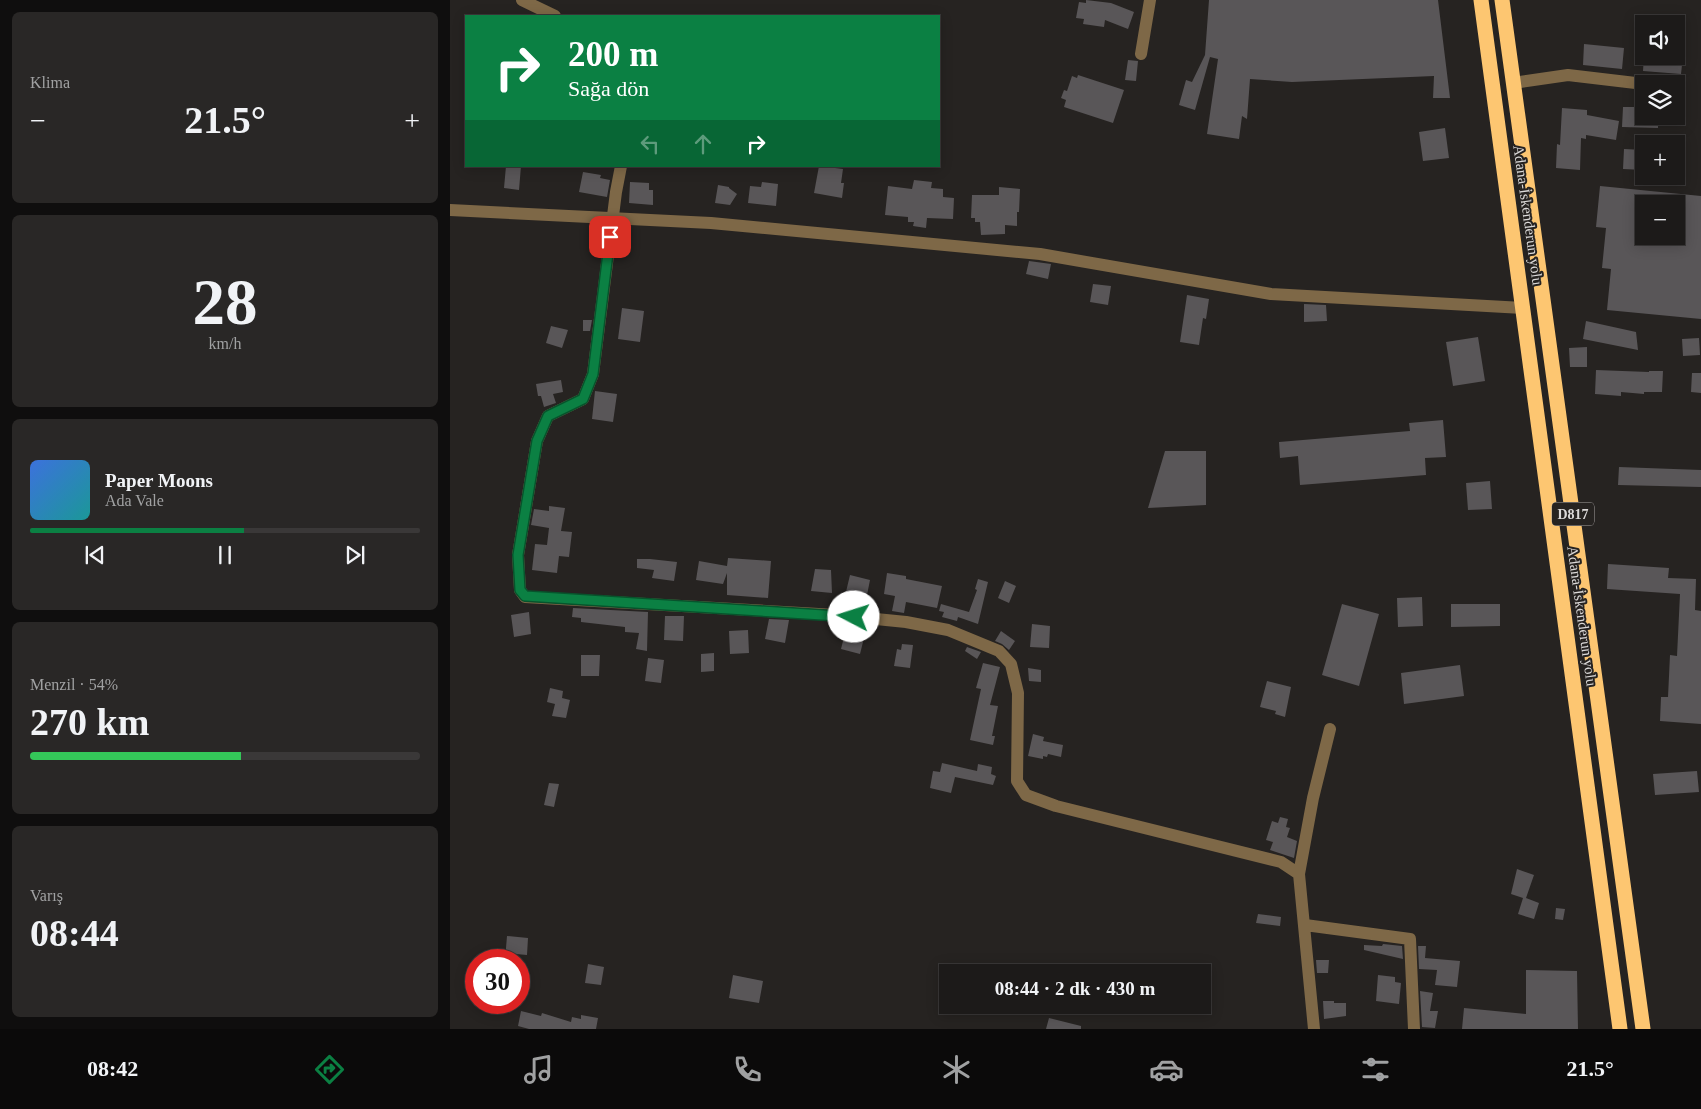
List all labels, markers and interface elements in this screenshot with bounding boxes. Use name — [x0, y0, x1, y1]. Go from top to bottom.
map controls — [1635, 15, 1685, 245]
button: sound — [1635, 15, 1685, 65]
icon: right — [485, 35, 550, 100]
text: 200 m — [568, 35, 658, 74]
text: Klima — [30, 74, 70, 91]
button: layers — [1635, 75, 1685, 125]
text: Sağa dön — [568, 76, 649, 101]
text: 21.5° — [184, 99, 266, 141]
text: − — [30, 105, 46, 136]
text: + — [404, 105, 420, 136]
icon: left — [636, 130, 664, 158]
icon: ahead — [689, 130, 717, 158]
icon: right — [742, 130, 770, 158]
button: + — [1635, 135, 1685, 185]
street label: Adana-İskenderun yolu — [1510, 144, 1546, 287]
button: − — [1635, 195, 1685, 245]
pin — [589, 216, 631, 258]
icon: arrive — [596, 223, 624, 251]
text: 28 — [193, 266, 258, 338]
text: km/h — [209, 335, 241, 352]
text: Paper Moons — [105, 470, 213, 491]
text: Ada Vale — [105, 492, 164, 509]
road number: D817 — [1552, 502, 1594, 526]
icon: previous — [81, 541, 109, 569]
icon: pause — [211, 541, 239, 569]
icon: next — [341, 541, 369, 569]
street label: Adana-İskenderun yolu — [1564, 545, 1600, 688]
position arrow — [827, 590, 879, 642]
text: Menzil · 54% — [30, 676, 118, 693]
text: 270 km — [30, 701, 149, 743]
text: Varış — [30, 887, 63, 904]
text: 08:44 — [30, 912, 119, 954]
speed limit sign: 30 — [465, 949, 530, 1014]
text: 08:44 · 2 dk · 430 m — [995, 978, 1155, 999]
icon: directions — [312, 1052, 347, 1087]
icon: music — [521, 1052, 556, 1087]
icon: phone — [730, 1052, 765, 1087]
icon: climate — [939, 1052, 974, 1087]
icon: car — [1149, 1052, 1184, 1087]
icon: filters — [1358, 1052, 1393, 1087]
text: 08:42 — [87, 1056, 138, 1081]
text: 21.5° — [1567, 1056, 1614, 1081]

